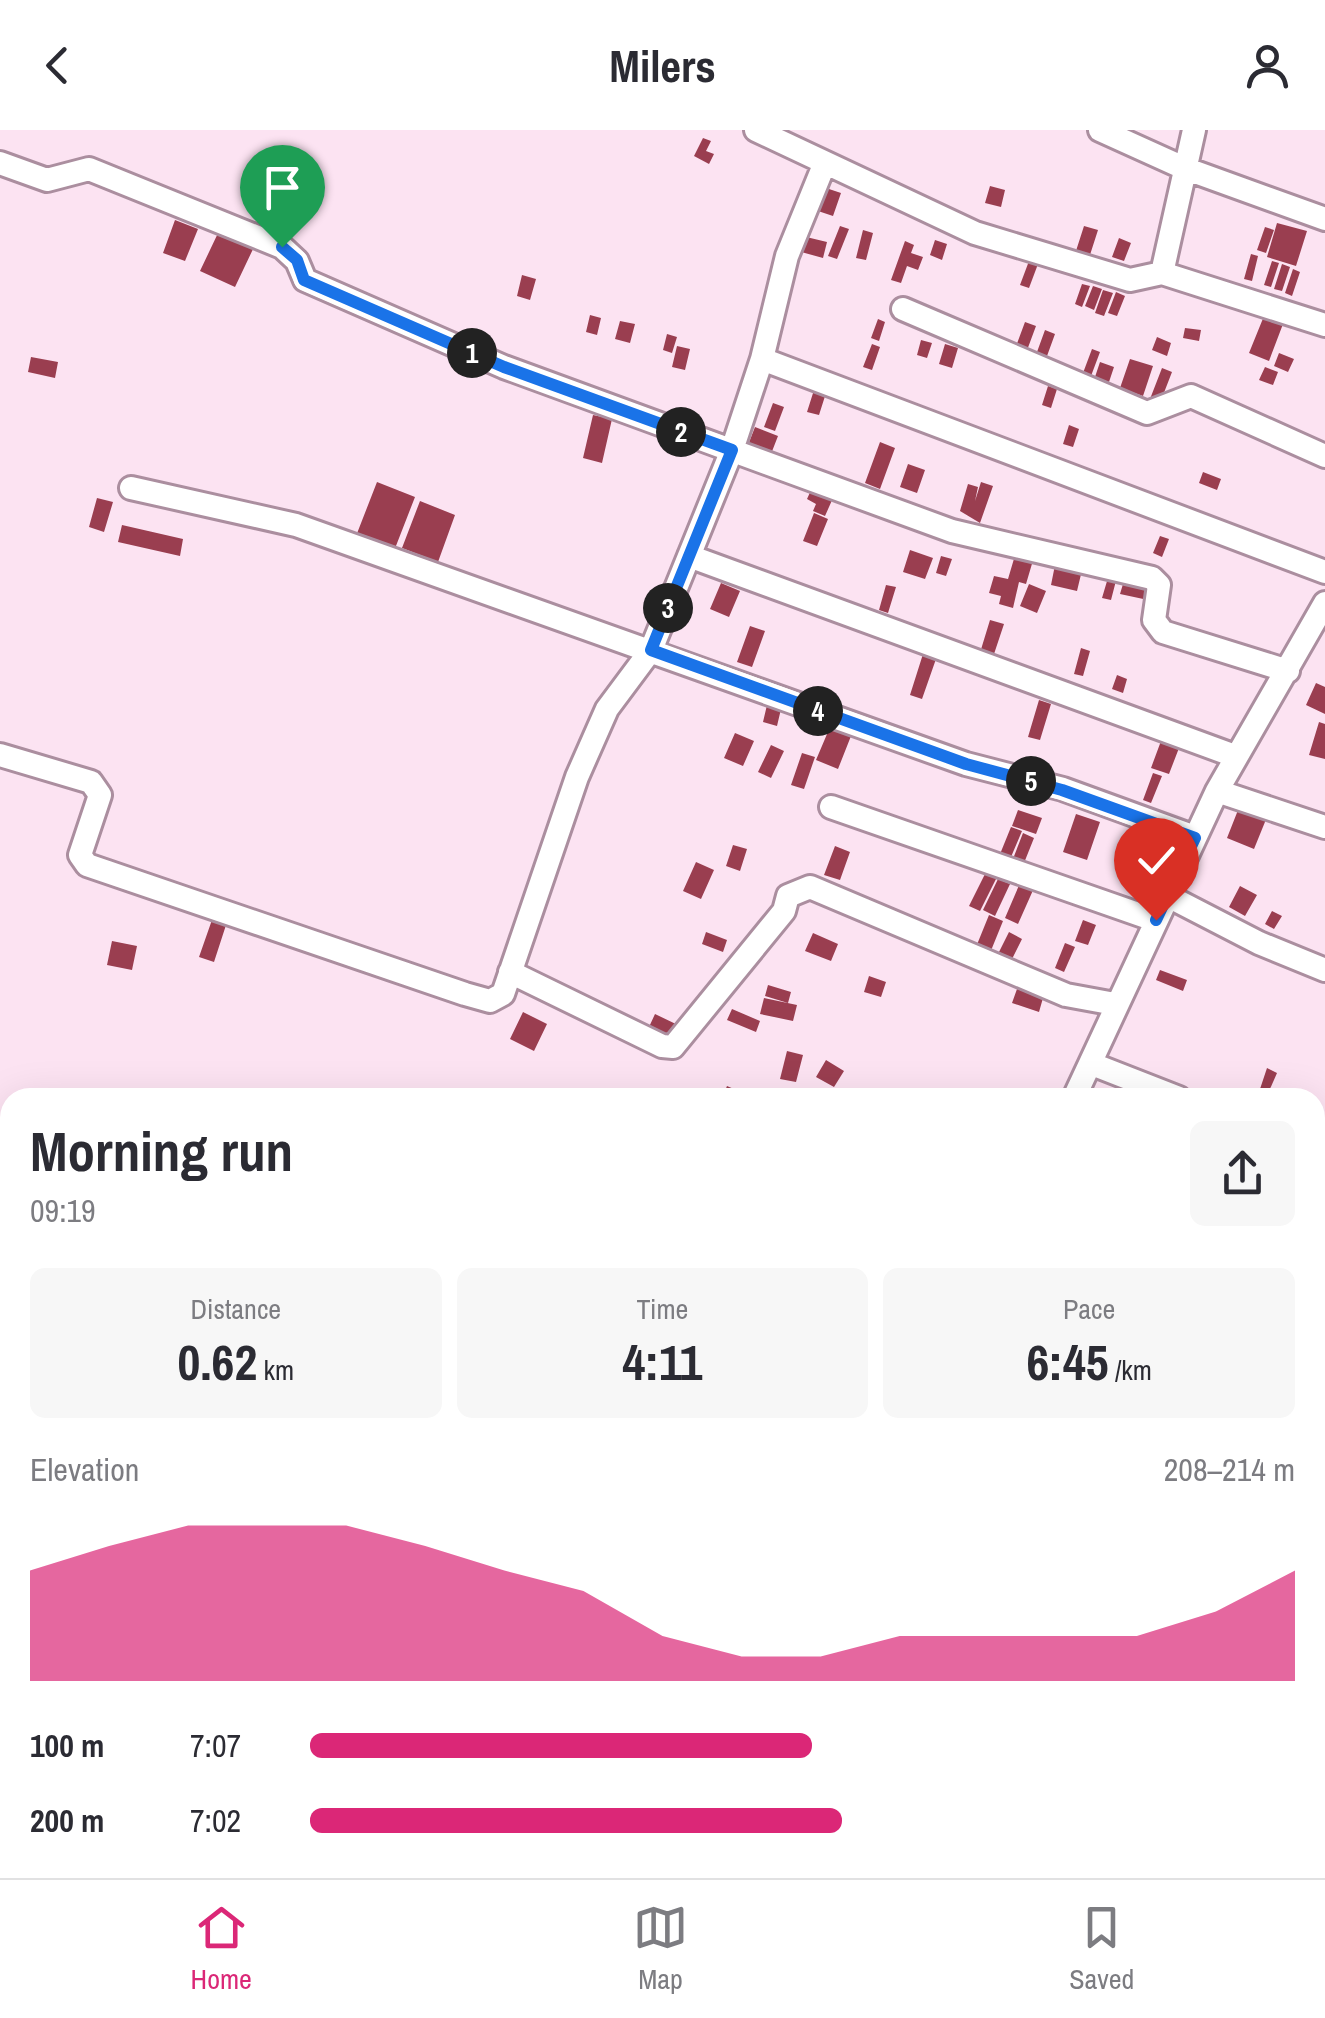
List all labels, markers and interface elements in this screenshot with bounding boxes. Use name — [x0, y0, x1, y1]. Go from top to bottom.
text: Milers — [609, 35, 716, 96]
icon: back — [30, 38, 85, 93]
icon: person — [1240, 38, 1295, 93]
pin — [240, 145, 325, 248]
icon: arrive — [255, 160, 310, 215]
pin: 1 — [447, 328, 497, 378]
text: 1 — [466, 334, 478, 372]
pin: 2 — [656, 407, 706, 457]
text: 2 — [675, 413, 687, 451]
pin: 3 — [643, 583, 693, 633]
text: 3 — [662, 589, 674, 627]
pin: 4 — [793, 686, 843, 736]
text: 4 — [812, 692, 824, 730]
pin: 5 — [1006, 756, 1056, 806]
text: 5 — [1025, 762, 1037, 800]
pin — [1114, 818, 1199, 921]
icon: check — [1129, 833, 1184, 888]
text: Morning run — [30, 1114, 293, 1188]
button: share — [1190, 1121, 1295, 1226]
text: 09:19 — [30, 1189, 96, 1232]
text: Distance — [191, 1290, 281, 1328]
text: Time — [637, 1290, 688, 1328]
text: Pace — [1063, 1290, 1115, 1328]
text: 0.62 — [177, 1328, 257, 1396]
text: 4:11 — [623, 1328, 702, 1396]
text: 6:45 — [1026, 1328, 1109, 1396]
text: km — [257, 1351, 294, 1389]
text: /km — [1109, 1351, 1152, 1389]
text: Elevation — [30, 1448, 139, 1491]
text: 208–214 m — [1164, 1448, 1295, 1491]
text: 100 m — [30, 1724, 104, 1767]
text: 7:07 — [190, 1724, 241, 1767]
text: 200 m — [30, 1799, 104, 1842]
text: 7:02 — [190, 1799, 241, 1842]
tab: Home — [191, 1900, 252, 1998]
tab: Map — [633, 1900, 688, 1998]
tab: Saved — [1069, 1900, 1134, 1998]

